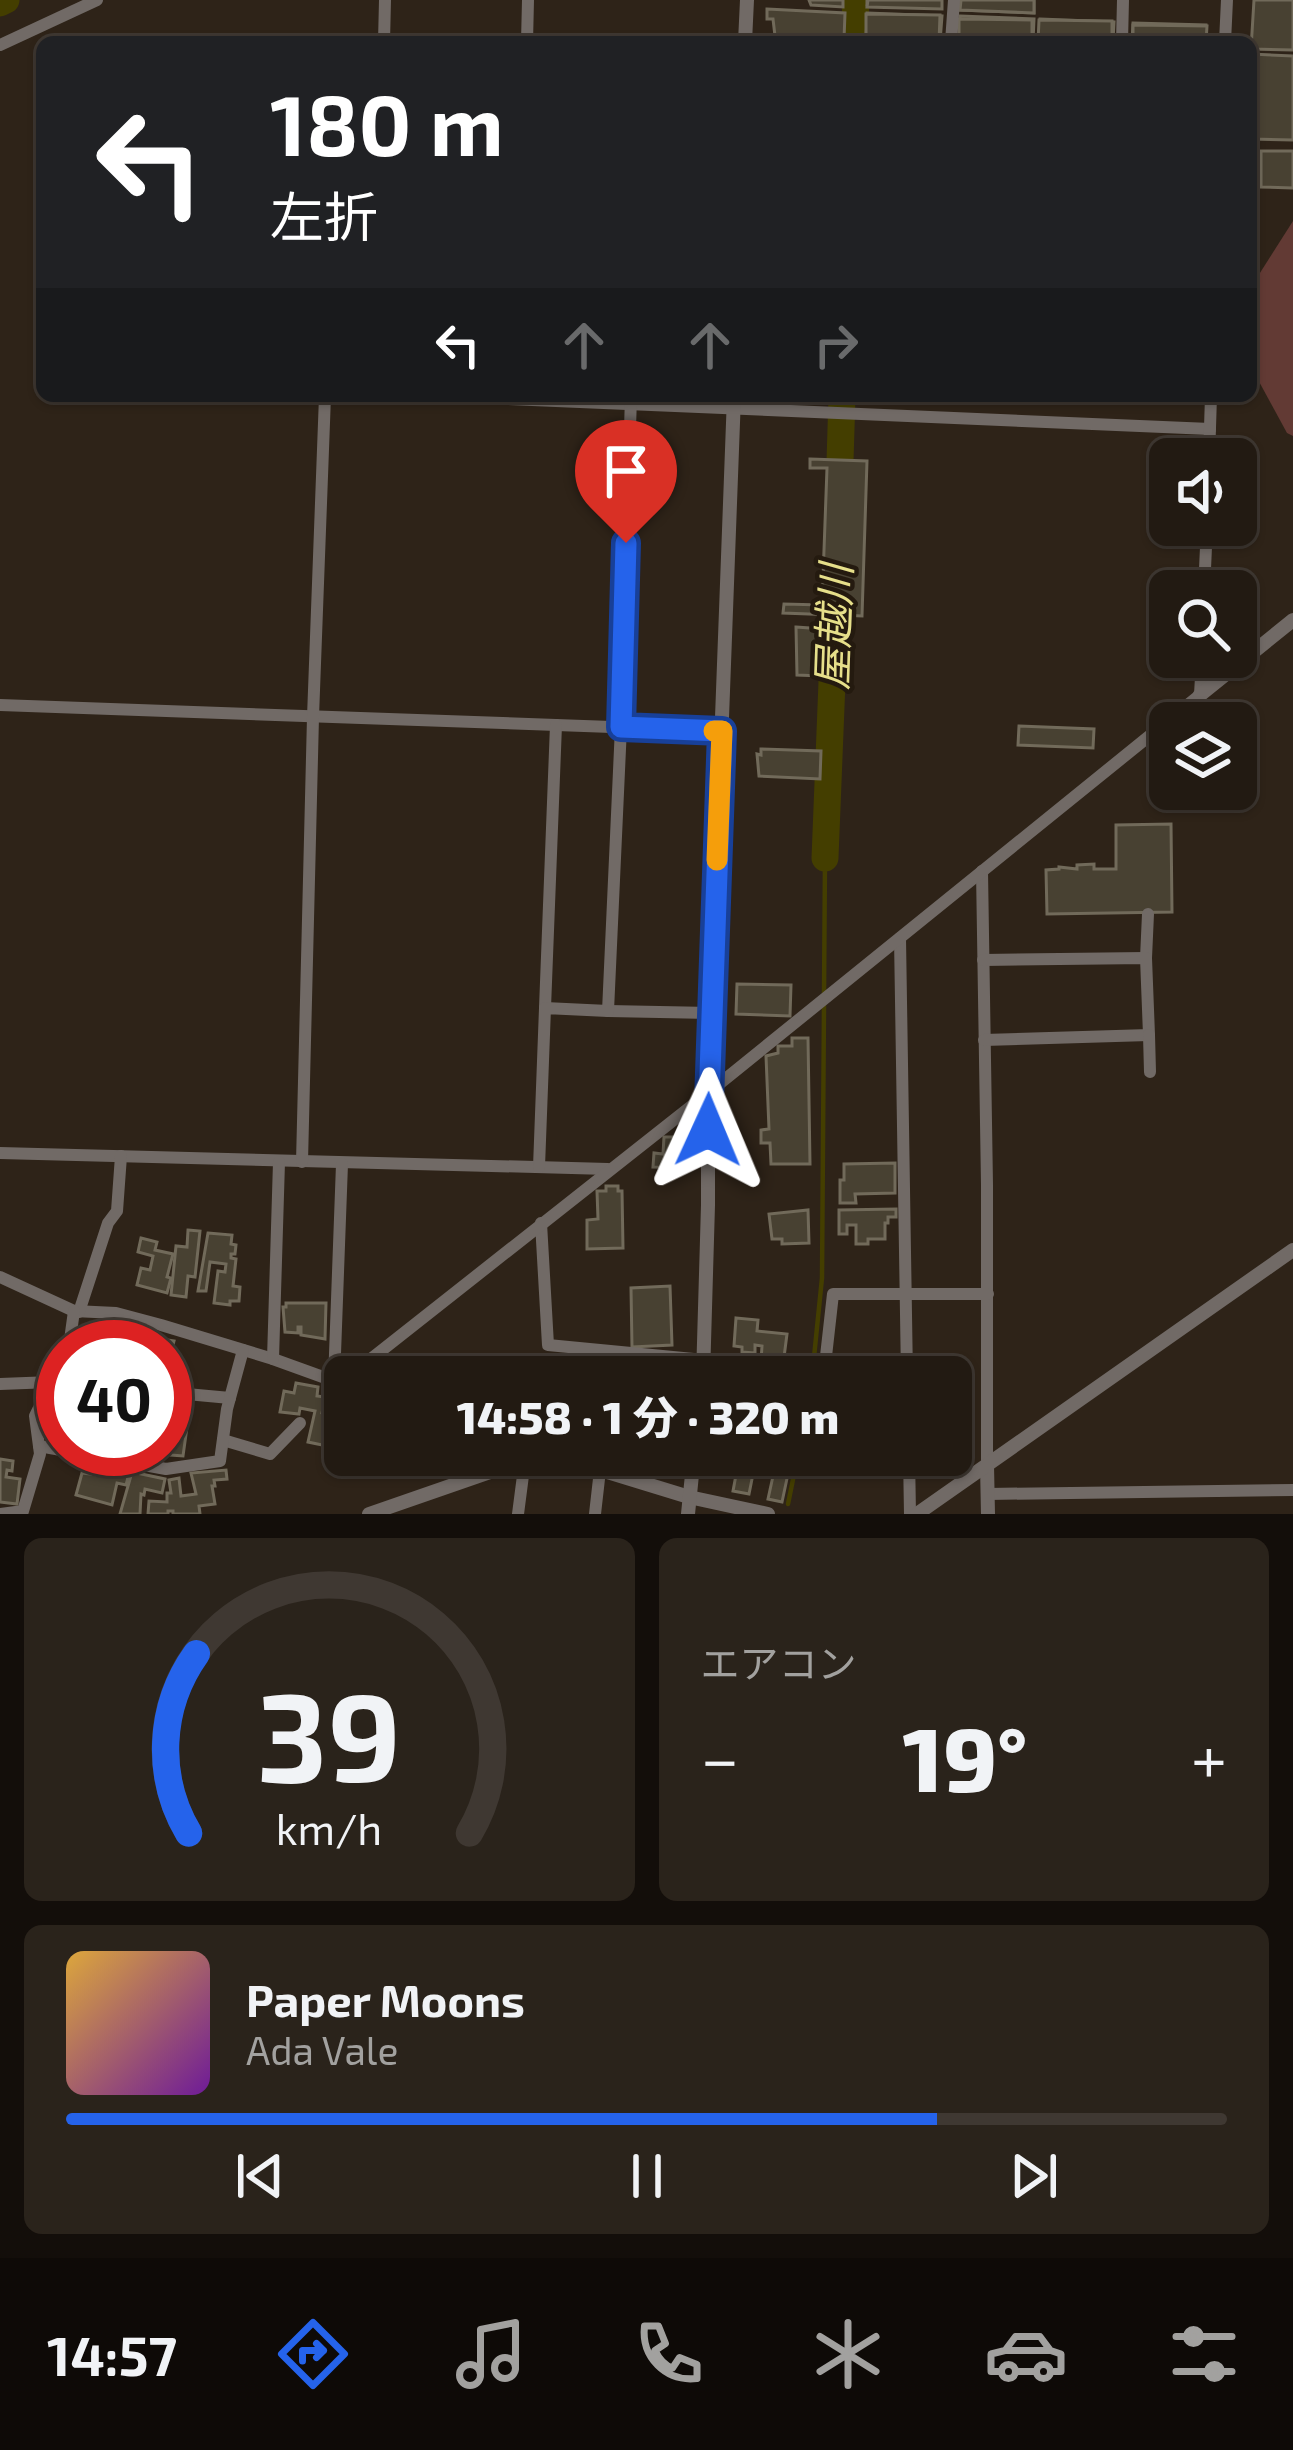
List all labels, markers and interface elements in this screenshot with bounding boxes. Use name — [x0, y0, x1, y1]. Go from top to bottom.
text: 180 m — [270, 72, 504, 173]
icon: left — [72, 84, 228, 240]
text: 左折 — [270, 183, 378, 248]
icon: left — [425, 312, 491, 378]
icon: ahead — [551, 312, 617, 378]
icon: ahead — [677, 312, 743, 378]
icon: right — [803, 312, 869, 378]
pin — [575, 420, 677, 543]
icon: arrive — [593, 438, 659, 504]
map controls — [1149, 438, 1257, 810]
button: sound — [1149, 438, 1257, 546]
water label: 屋越川 — [805, 559, 859, 691]
button: search — [1149, 570, 1257, 678]
button: layers — [1149, 702, 1257, 810]
position arrow — [645, 1067, 771, 1193]
speed limit sign: 40 — [36, 1320, 192, 1476]
text: 14:58 · 1 分 · 320 m — [457, 1389, 839, 1443]
text: エアコン — [701, 1639, 857, 1686]
text: 39 — [257, 1657, 401, 1807]
text: 19° — [903, 1702, 1027, 1810]
text: − — [701, 1717, 739, 1796]
text: + — [1191, 1717, 1227, 1796]
text: km/h — [276, 1801, 382, 1853]
text: Paper Moons — [246, 1972, 525, 2026]
text: Ada Vale — [246, 2026, 398, 2073]
icon: previous — [227, 2143, 293, 2209]
icon: pause — [614, 2143, 680, 2209]
icon: next — [1001, 2143, 1067, 2209]
icon: directions — [271, 2312, 355, 2396]
icon: music — [449, 2312, 533, 2396]
icon: phone — [627, 2312, 711, 2396]
icon: climate — [806, 2312, 890, 2396]
icon: car — [984, 2312, 1068, 2396]
icon: filters — [1162, 2312, 1246, 2396]
text: 14:57 — [47, 2322, 177, 2387]

